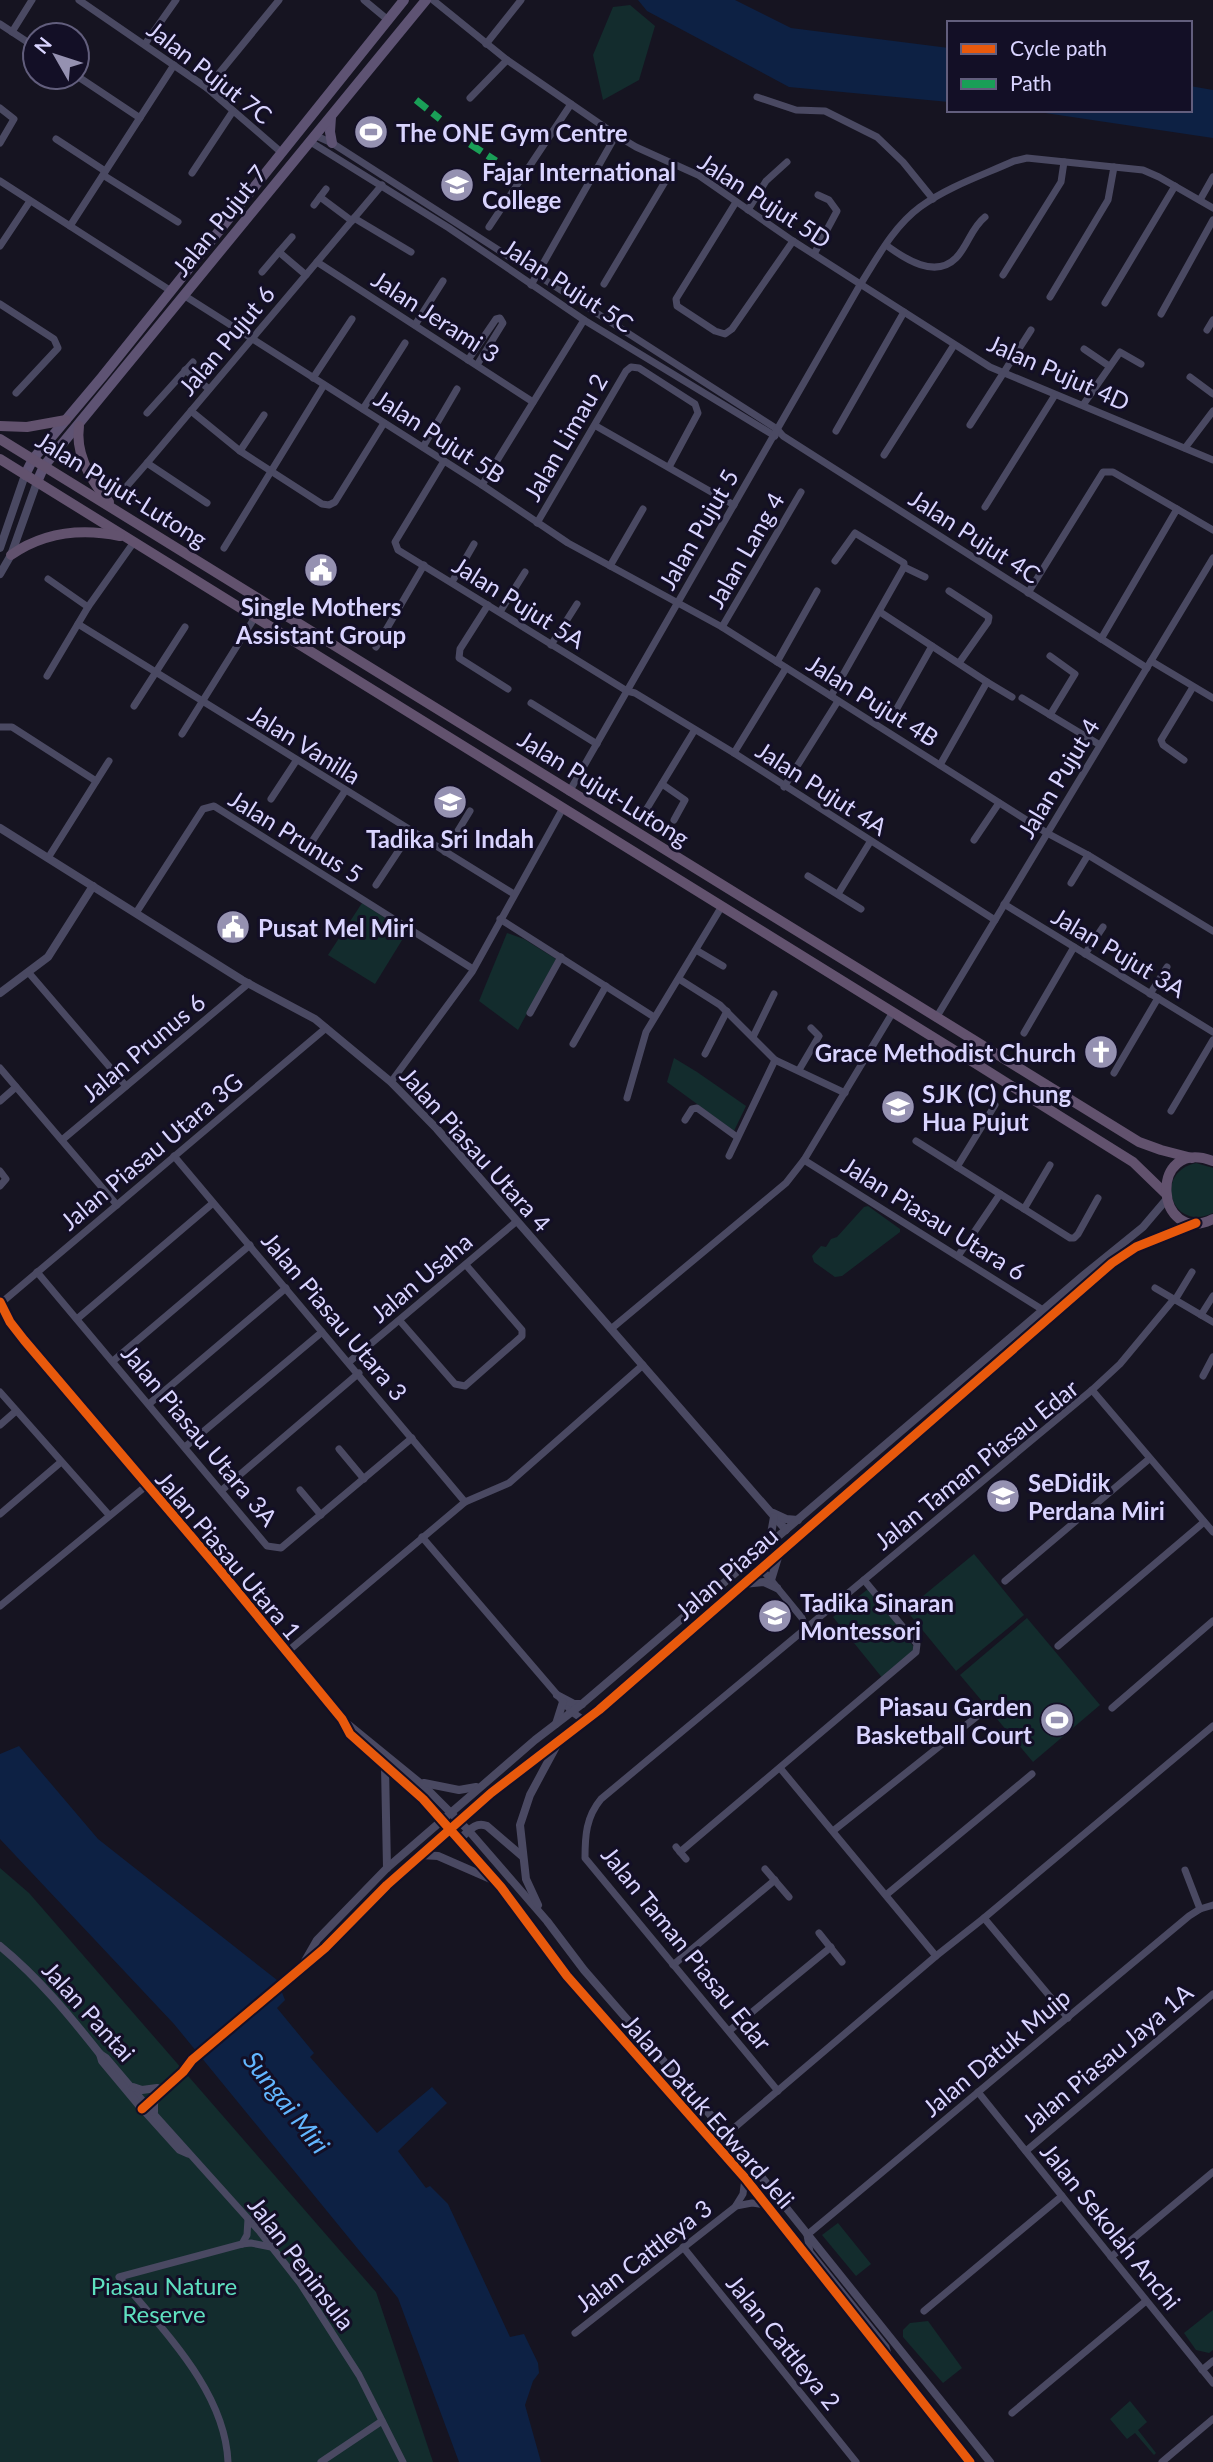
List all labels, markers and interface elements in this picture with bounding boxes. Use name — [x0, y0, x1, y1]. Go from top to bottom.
street label: Jalan Pujut 7C — [142, 14, 278, 130]
north arrow — [21, 21, 91, 91]
legend — [947, 21, 1192, 112]
text: N — [29, 32, 56, 58]
text: Cycle path — [1010, 35, 1107, 60]
text: Path — [1010, 70, 1052, 95]
sports icon: The ONE Gym Centre — [352, 113, 390, 151]
place label: The ONE Gym Centre — [396, 118, 628, 147]
street label: Jalan Pujut 5D — [693, 146, 837, 254]
place label: Fajar International College — [482, 157, 676, 214]
street label: Jalan Pujut 7 — [165, 159, 273, 281]
school or university icon: Fajar International College — [438, 166, 476, 204]
street label: Jalan Pujut 5C — [497, 232, 639, 338]
street label: Jalan Jerami 3 — [367, 264, 505, 368]
street label: Jalan Pujut 6 — [172, 279, 280, 401]
street label: Jalan Pujut 4D — [983, 328, 1135, 416]
street label: Jalan Limau 2 — [517, 368, 613, 506]
street label: Jalan Pujut 5B — [369, 383, 511, 489]
street label: Jalan Pujut-Lutong — [31, 425, 213, 553]
street label: Jalan Pujut 5 — [652, 464, 744, 594]
street label: Jalan Pujut 4C — [904, 483, 1046, 589]
street label: Jalan Lang 4 — [700, 487, 790, 613]
street label: Jalan Pujut 5A — [448, 550, 591, 655]
public building icon: Single Mothers Assistant Group — [302, 551, 340, 589]
place label: Single Mothers Assistant Group — [235, 592, 406, 649]
street label: Jalan Pujut 4B — [802, 648, 944, 752]
street label: Jalan Vanilla — [244, 698, 366, 790]
street label: Jalan Pujut 4 — [1011, 713, 1105, 843]
street label: Jalan Pujut-Lutong — [513, 724, 695, 852]
street label: Jalan Pujut 4A — [751, 735, 894, 842]
street label: Jalan Prunus 5 — [224, 783, 368, 889]
school or university icon: Tadika Sri Indah — [431, 783, 469, 821]
place label: Tadika Sri Indah — [366, 824, 534, 853]
street label: Jalan Pujut 3A — [1047, 901, 1192, 1004]
public building icon: Pusat Mel Miri — [214, 908, 252, 946]
place label: Pusat Mel Miri — [258, 913, 414, 942]
street label: Jalan Prunus 6 — [75, 987, 211, 1107]
church icon: Grace Methodist Church — [1082, 1033, 1120, 1071]
place label: Grace Methodist Church — [815, 1038, 1076, 1067]
street label: Jalan Piasau Utara 4 — [395, 1061, 557, 1237]
street label: Jalan Piasau Utara 3G — [54, 1066, 248, 1236]
place label: SJK (C) Chung Hua Pujut — [922, 1079, 1072, 1136]
school or university icon: SJK (C) Chung Hua Pujut — [879, 1088, 917, 1126]
street label: Jalan Piasau Utara 6 — [837, 1150, 1031, 1286]
street label: Jalan Piasau Utara 3 — [256, 1226, 414, 1406]
street label: Jalan Usaha — [364, 1226, 478, 1328]
street label: Jalan Piasau Utara 3A — [116, 1339, 285, 1532]
street label: Jalan Taman Piasau Edar — [868, 1373, 1084, 1555]
street label: Jalan Piasau Utara 1 — [150, 1465, 308, 1645]
place label: SeDidik Perdana Miri — [1028, 1468, 1165, 1525]
school or university icon: SeDidik Perdana Miri — [984, 1477, 1022, 1515]
street label: Jalan Piasau — [669, 1521, 783, 1625]
place label: Tadika Sinaran Montessori — [800, 1588, 954, 1645]
school or university icon: Tadika Sinaran Montessori — [756, 1597, 794, 1635]
place label: Piasau Garden Basketball Court — [855, 1692, 1032, 1749]
sports icon: Piasau Garden Basketball Court — [1038, 1701, 1076, 1739]
street label: Jalan Taman Piasau Edar — [596, 1840, 778, 2056]
street label: Jalan Pantai — [37, 1955, 141, 2067]
street label: Jalan Piasau Jaya 1A — [1016, 1977, 1199, 2137]
street label: Jalan Datuk Muip — [916, 1982, 1076, 2122]
street label: Jalan Datuk Edward Jeli — [617, 2008, 801, 2214]
water label: Sungai Miri — [237, 2044, 337, 2160]
street label: Jalan Sekolah Anchi — [1035, 2137, 1187, 2315]
street label: Jalan Peninsula — [243, 2191, 361, 2335]
street label: Jalan Cattleya 3 — [569, 2193, 717, 2317]
street label: Jalan Cattleya 2 — [721, 2269, 847, 2415]
park label: Piasau Nature Reserve — [91, 2271, 237, 2328]

